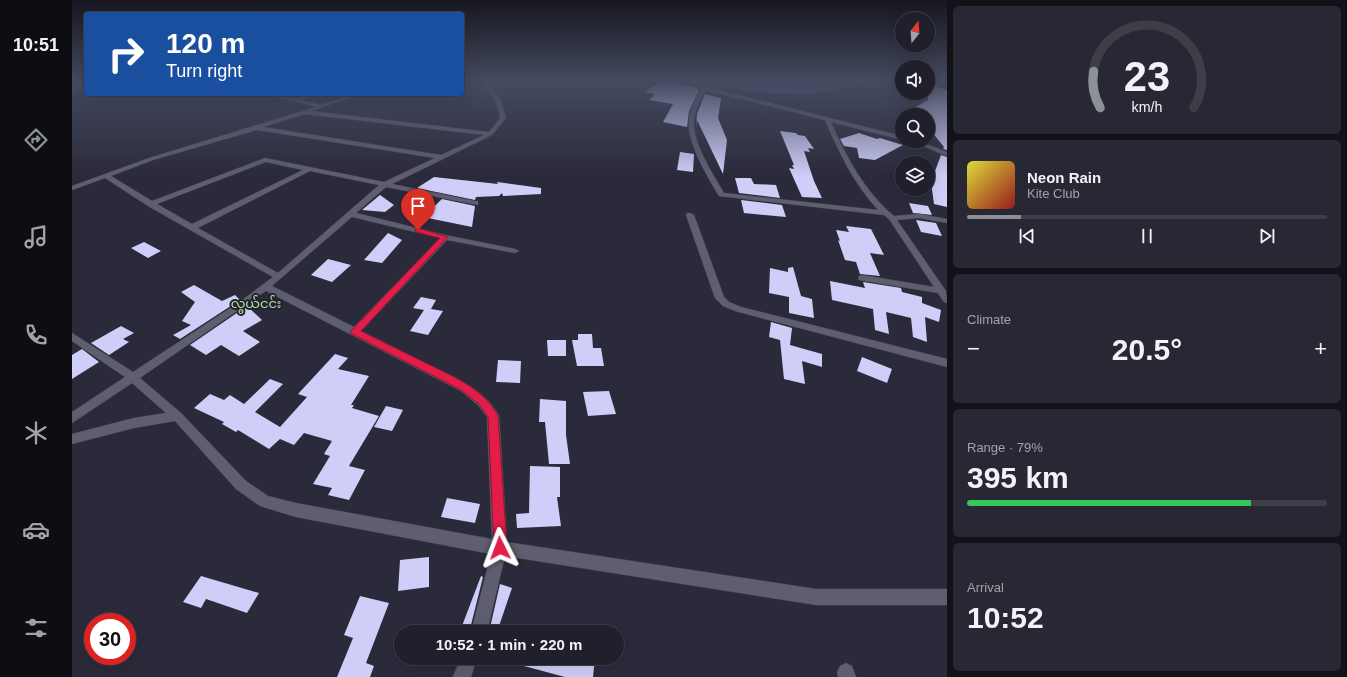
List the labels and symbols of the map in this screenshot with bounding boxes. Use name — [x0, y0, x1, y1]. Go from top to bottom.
north arrow — [895, 12, 935, 52]
pin — [401, 189, 435, 230]
district label: လွယ်ငင်း — [231, 295, 281, 314]
position arrow — [479, 527, 521, 569]
speed limit sign: 30 — [84, 613, 136, 665]

